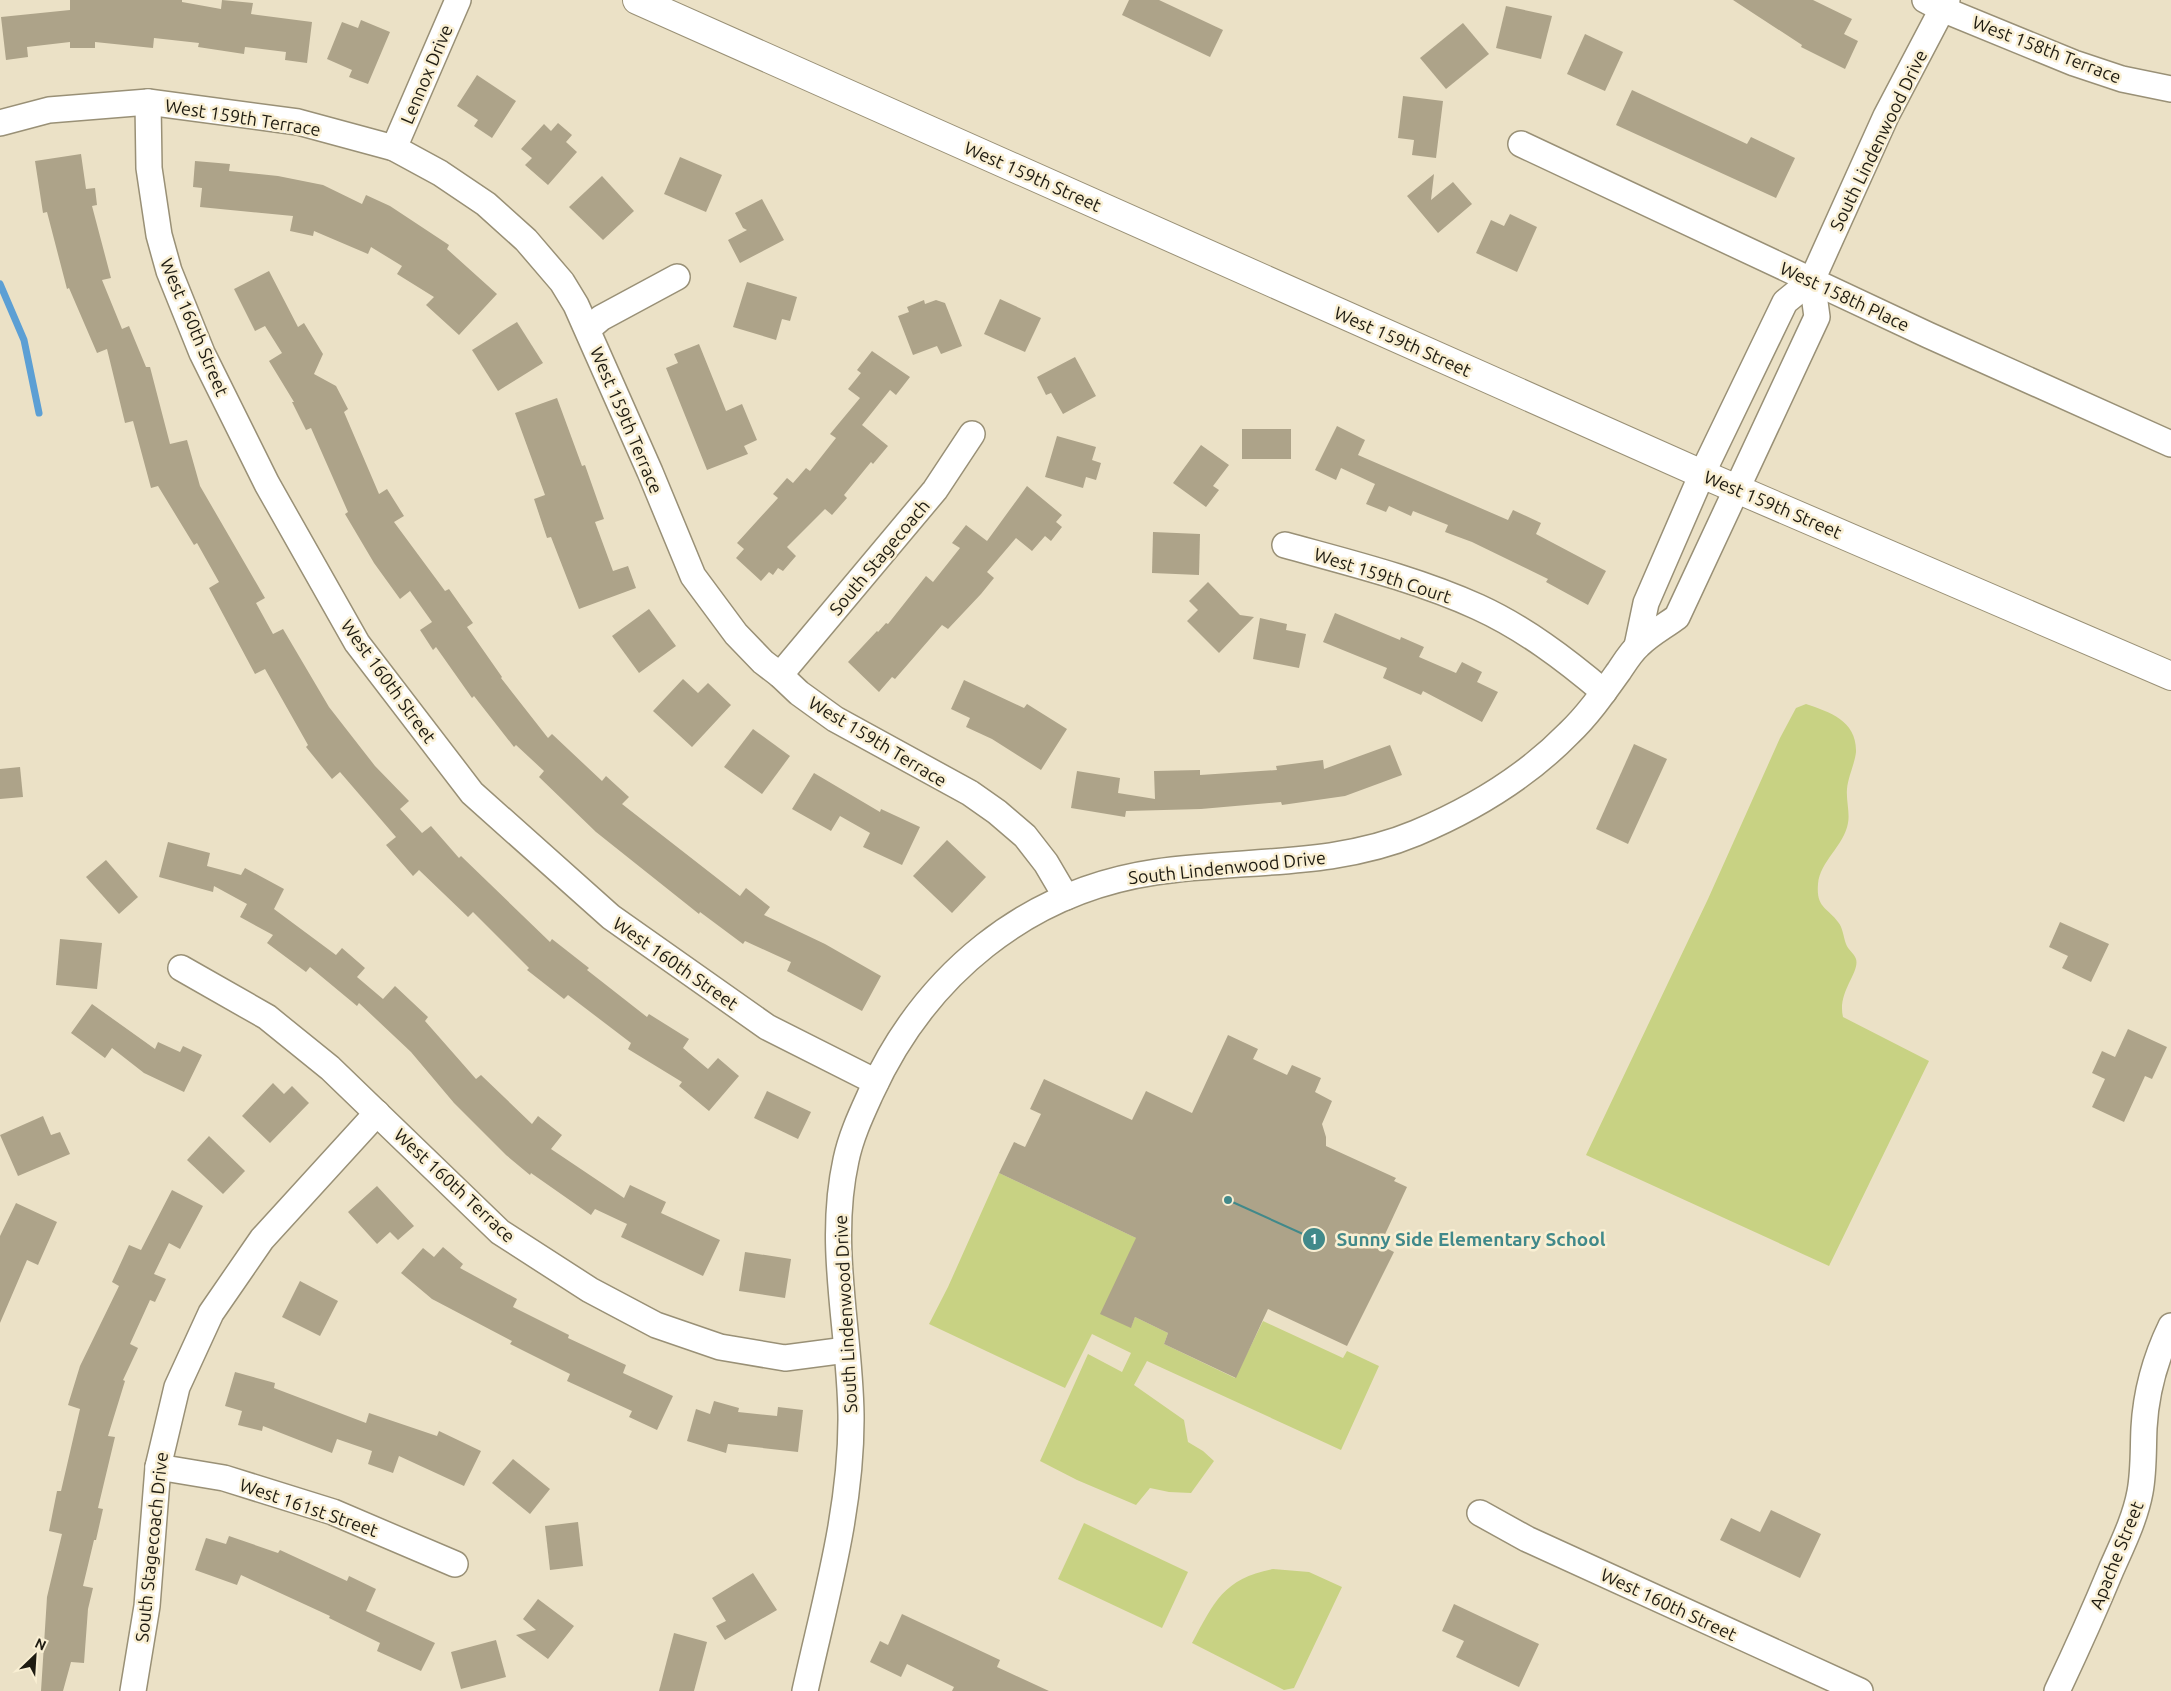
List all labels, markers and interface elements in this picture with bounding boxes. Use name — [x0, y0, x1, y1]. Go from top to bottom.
street label: West 158th Terrace — [1970, 11, 2124, 87]
street label: Lennox Drive — [396, 21, 456, 127]
street label: South Lindenwood Drive — [1826, 46, 1930, 234]
street label: West 159th Terrace — [164, 95, 322, 139]
street label: West 159th Street — [962, 137, 1104, 215]
street label: West 160th Street — [157, 255, 233, 399]
street label: West 158th Place — [1777, 257, 1913, 335]
street label: West 159th Street — [1332, 302, 1474, 380]
street label: West 159th Terrace — [587, 344, 667, 496]
street label: West 159th Street — [1701, 466, 1845, 542]
street label: South Stagecoach — [825, 495, 933, 619]
street label: West 159th Court — [1312, 543, 1454, 607]
street label: West 160th Street — [338, 615, 440, 747]
street label: West 159th Terrace — [805, 692, 951, 790]
street label: South Lindenwood Drive — [1127, 847, 1327, 887]
street label: West 160th Street — [610, 913, 742, 1013]
street label: West 160th Terrace — [391, 1124, 519, 1246]
street label: South Lindenwood Drive — [830, 1214, 860, 1414]
callout: Sunny Side Elementary School — [1301, 1222, 1615, 1256]
text: Sunny Side Elementary School — [1337, 1228, 1606, 1250]
text: 1 — [1310, 1230, 1318, 1247]
street label: South Stagecoach Drive — [131, 1451, 171, 1643]
street label: West 161st Street — [237, 1474, 381, 1540]
street label: Apache Street — [2085, 1498, 2147, 1612]
street label: West 160th Street — [1598, 1564, 1740, 1644]
north arrow — [10, 1631, 60, 1681]
text: N — [32, 1635, 49, 1654]

